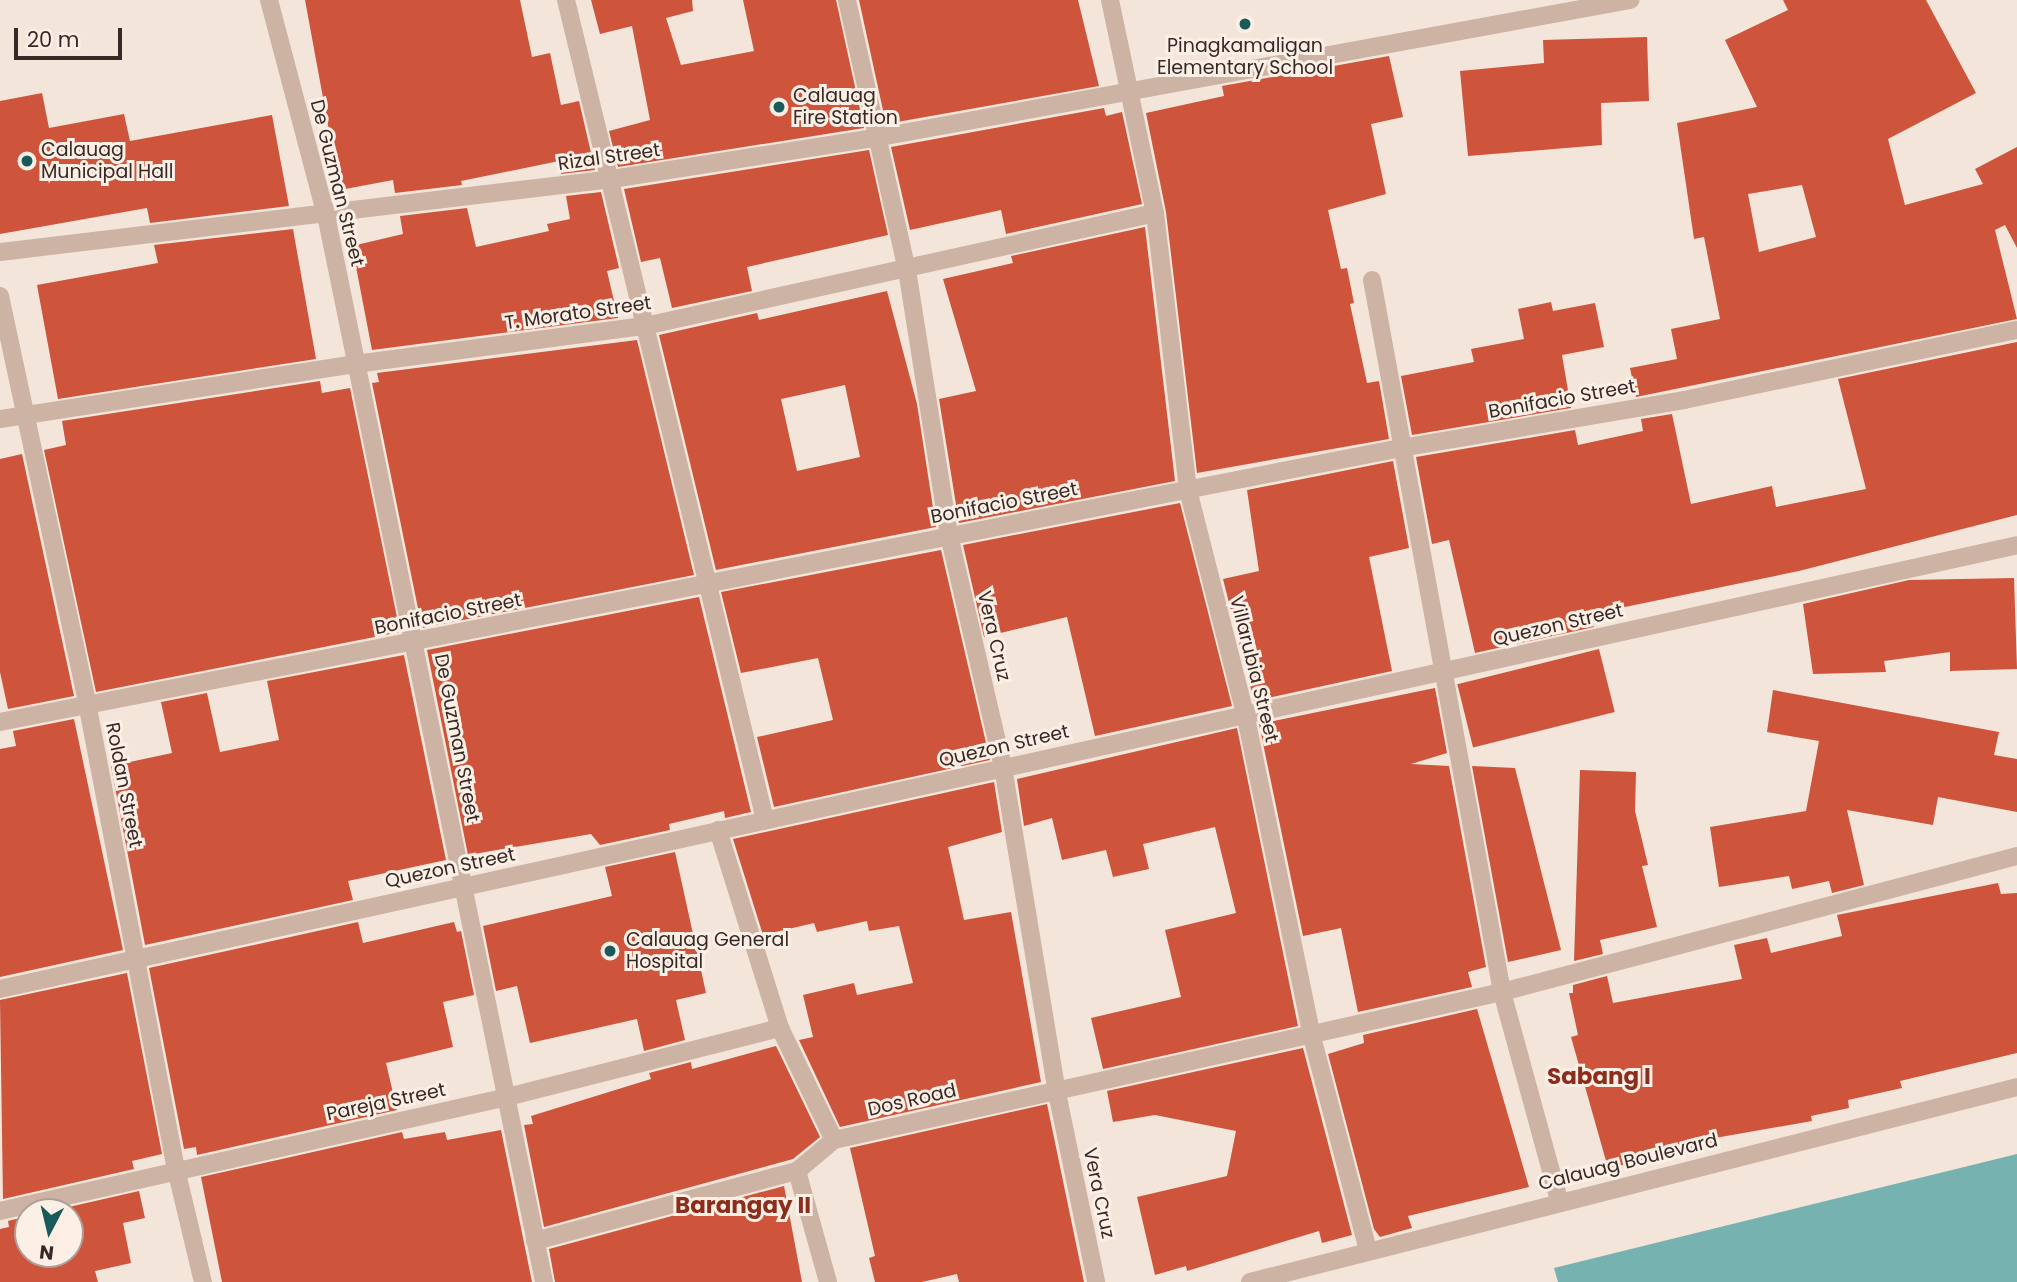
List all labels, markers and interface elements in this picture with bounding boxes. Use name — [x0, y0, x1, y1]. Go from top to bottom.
scale bar — [18, 14, 126, 58]
marker: Pinagkamaligan Elementary School — [1237, 16, 1253, 32]
text: 20 m — [27, 25, 80, 54]
place label: Pinagkamaligan Elementary School — [1157, 35, 1333, 79]
place label: Calauag Fire Station — [793, 85, 898, 129]
street label: De Guzman Street — [305, 97, 369, 269]
marker: Calauag Fire Station — [771, 99, 787, 115]
place label: Calauag Municipal Hall — [41, 139, 173, 183]
street label: Rizal Street — [556, 139, 662, 175]
marker: Calauag Municipal Hall — [19, 153, 35, 169]
street label: T. Morato Street — [503, 291, 653, 335]
street label: Bonifacio Street — [1487, 375, 1637, 423]
street label: Bonifacio Street — [929, 478, 1079, 528]
street label: Bonifacio Street — [373, 589, 523, 639]
street label: Vera Cruz — [973, 589, 1015, 683]
street label: Villarubia Street — [1225, 593, 1283, 745]
street label: Quezon Street — [1491, 599, 1625, 651]
street label: De Guzman Street — [429, 652, 485, 824]
street label: Quezon Street — [937, 720, 1071, 772]
street label: Roldan Street — [101, 721, 147, 849]
street label: Quezon Street — [383, 843, 517, 893]
place label: Calauag General Hospital — [626, 929, 789, 973]
marker: Calauag General Hospital — [600, 941, 620, 961]
district label: Sabang I — [1547, 1062, 1651, 1090]
street label: Pareja Street — [324, 1078, 448, 1126]
street label: Dos Road — [866, 1079, 958, 1121]
street label: Calauag Boulevard — [1536, 1129, 1720, 1195]
street label: Vera Cruz — [1078, 1146, 1120, 1240]
district label: Barangay II — [675, 1191, 811, 1219]
north arrow — [14, 1198, 84, 1268]
text: N — [38, 1238, 55, 1267]

